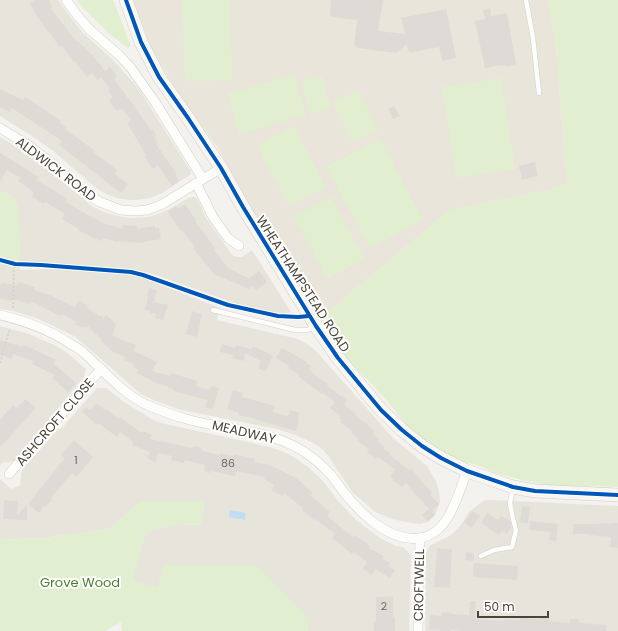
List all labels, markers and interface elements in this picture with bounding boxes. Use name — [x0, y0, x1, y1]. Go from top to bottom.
street label: ALDWICK ROAD — [12, 132, 100, 206]
street label: WHEATHAMPSTEAD ROAD — [252, 212, 354, 356]
street label: ASHCROFT CLOSE — [11, 374, 99, 470]
street label: MEADWAY — [210, 415, 278, 449]
house number: 1 — [74, 452, 78, 468]
house number: 86 — [221, 455, 235, 471]
street label: CROFTWELL — [409, 548, 429, 621]
park label: Grove Wood — [40, 573, 120, 592]
scale bar — [478, 593, 548, 619]
house number: 2 — [381, 598, 387, 614]
text: 50 m — [484, 598, 515, 615]

